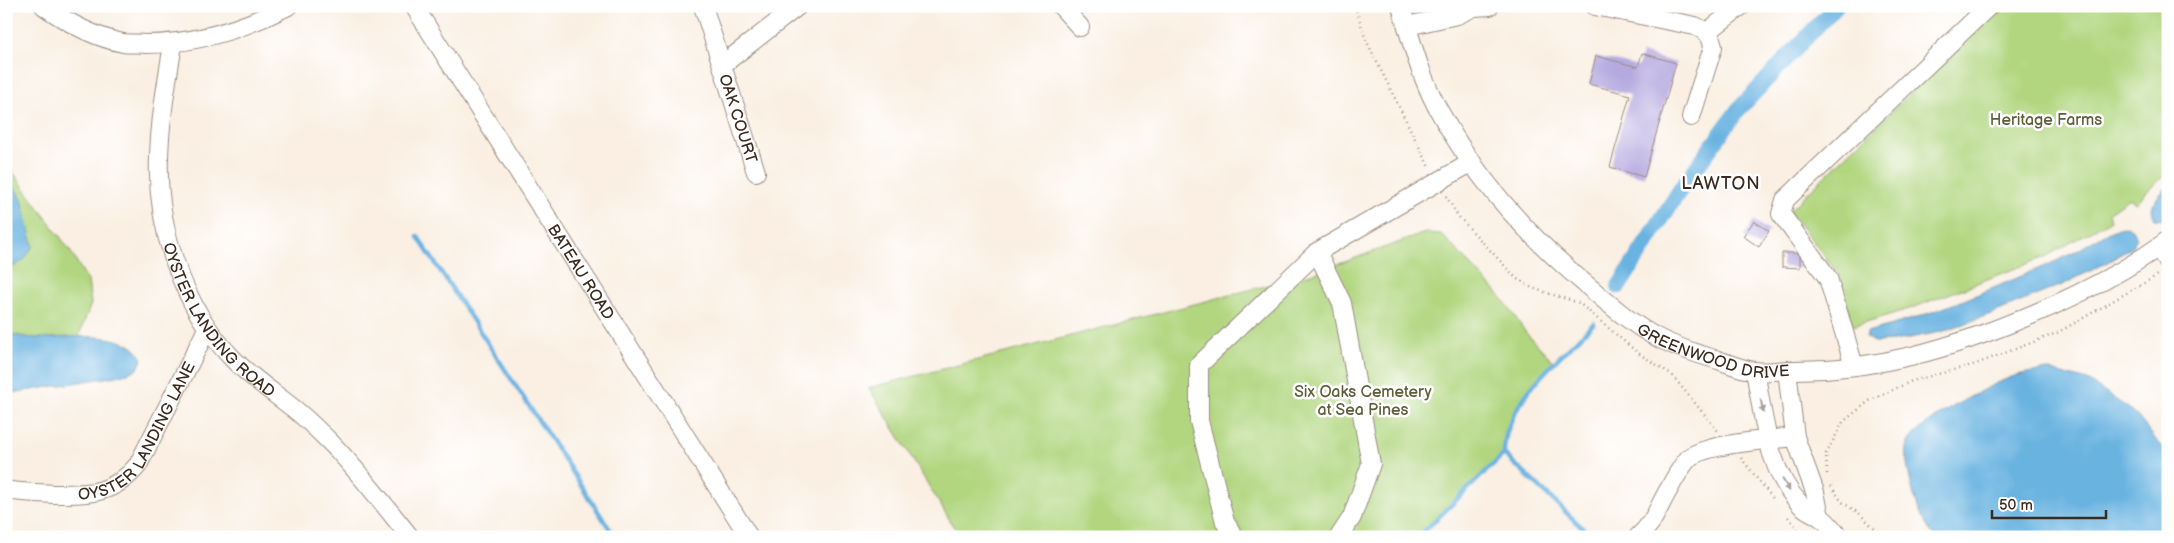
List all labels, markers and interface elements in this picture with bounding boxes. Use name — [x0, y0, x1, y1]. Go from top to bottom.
street label: OAK COURT — [714, 72, 761, 166]
park label: Heritage Farms — [1990, 111, 2102, 130]
district label: LAWTON — [1681, 173, 1761, 194]
street label: BATEAU ROAD — [543, 221, 617, 324]
street label: OYSTER LANDING ROAD — [158, 241, 278, 402]
street label: GREENWOOD DRIVE — [1633, 320, 1790, 383]
street label: OYSTER LANDING LANE — [77, 359, 200, 505]
park label: Six Oaks Cemetery at Sea Pines — [1294, 383, 1433, 420]
one-way arrow — [1758, 398, 1766, 414]
one-way arrow — [1782, 478, 1791, 491]
scale bar — [1992, 488, 2105, 520]
text: 50 m — [1999, 496, 2033, 515]

